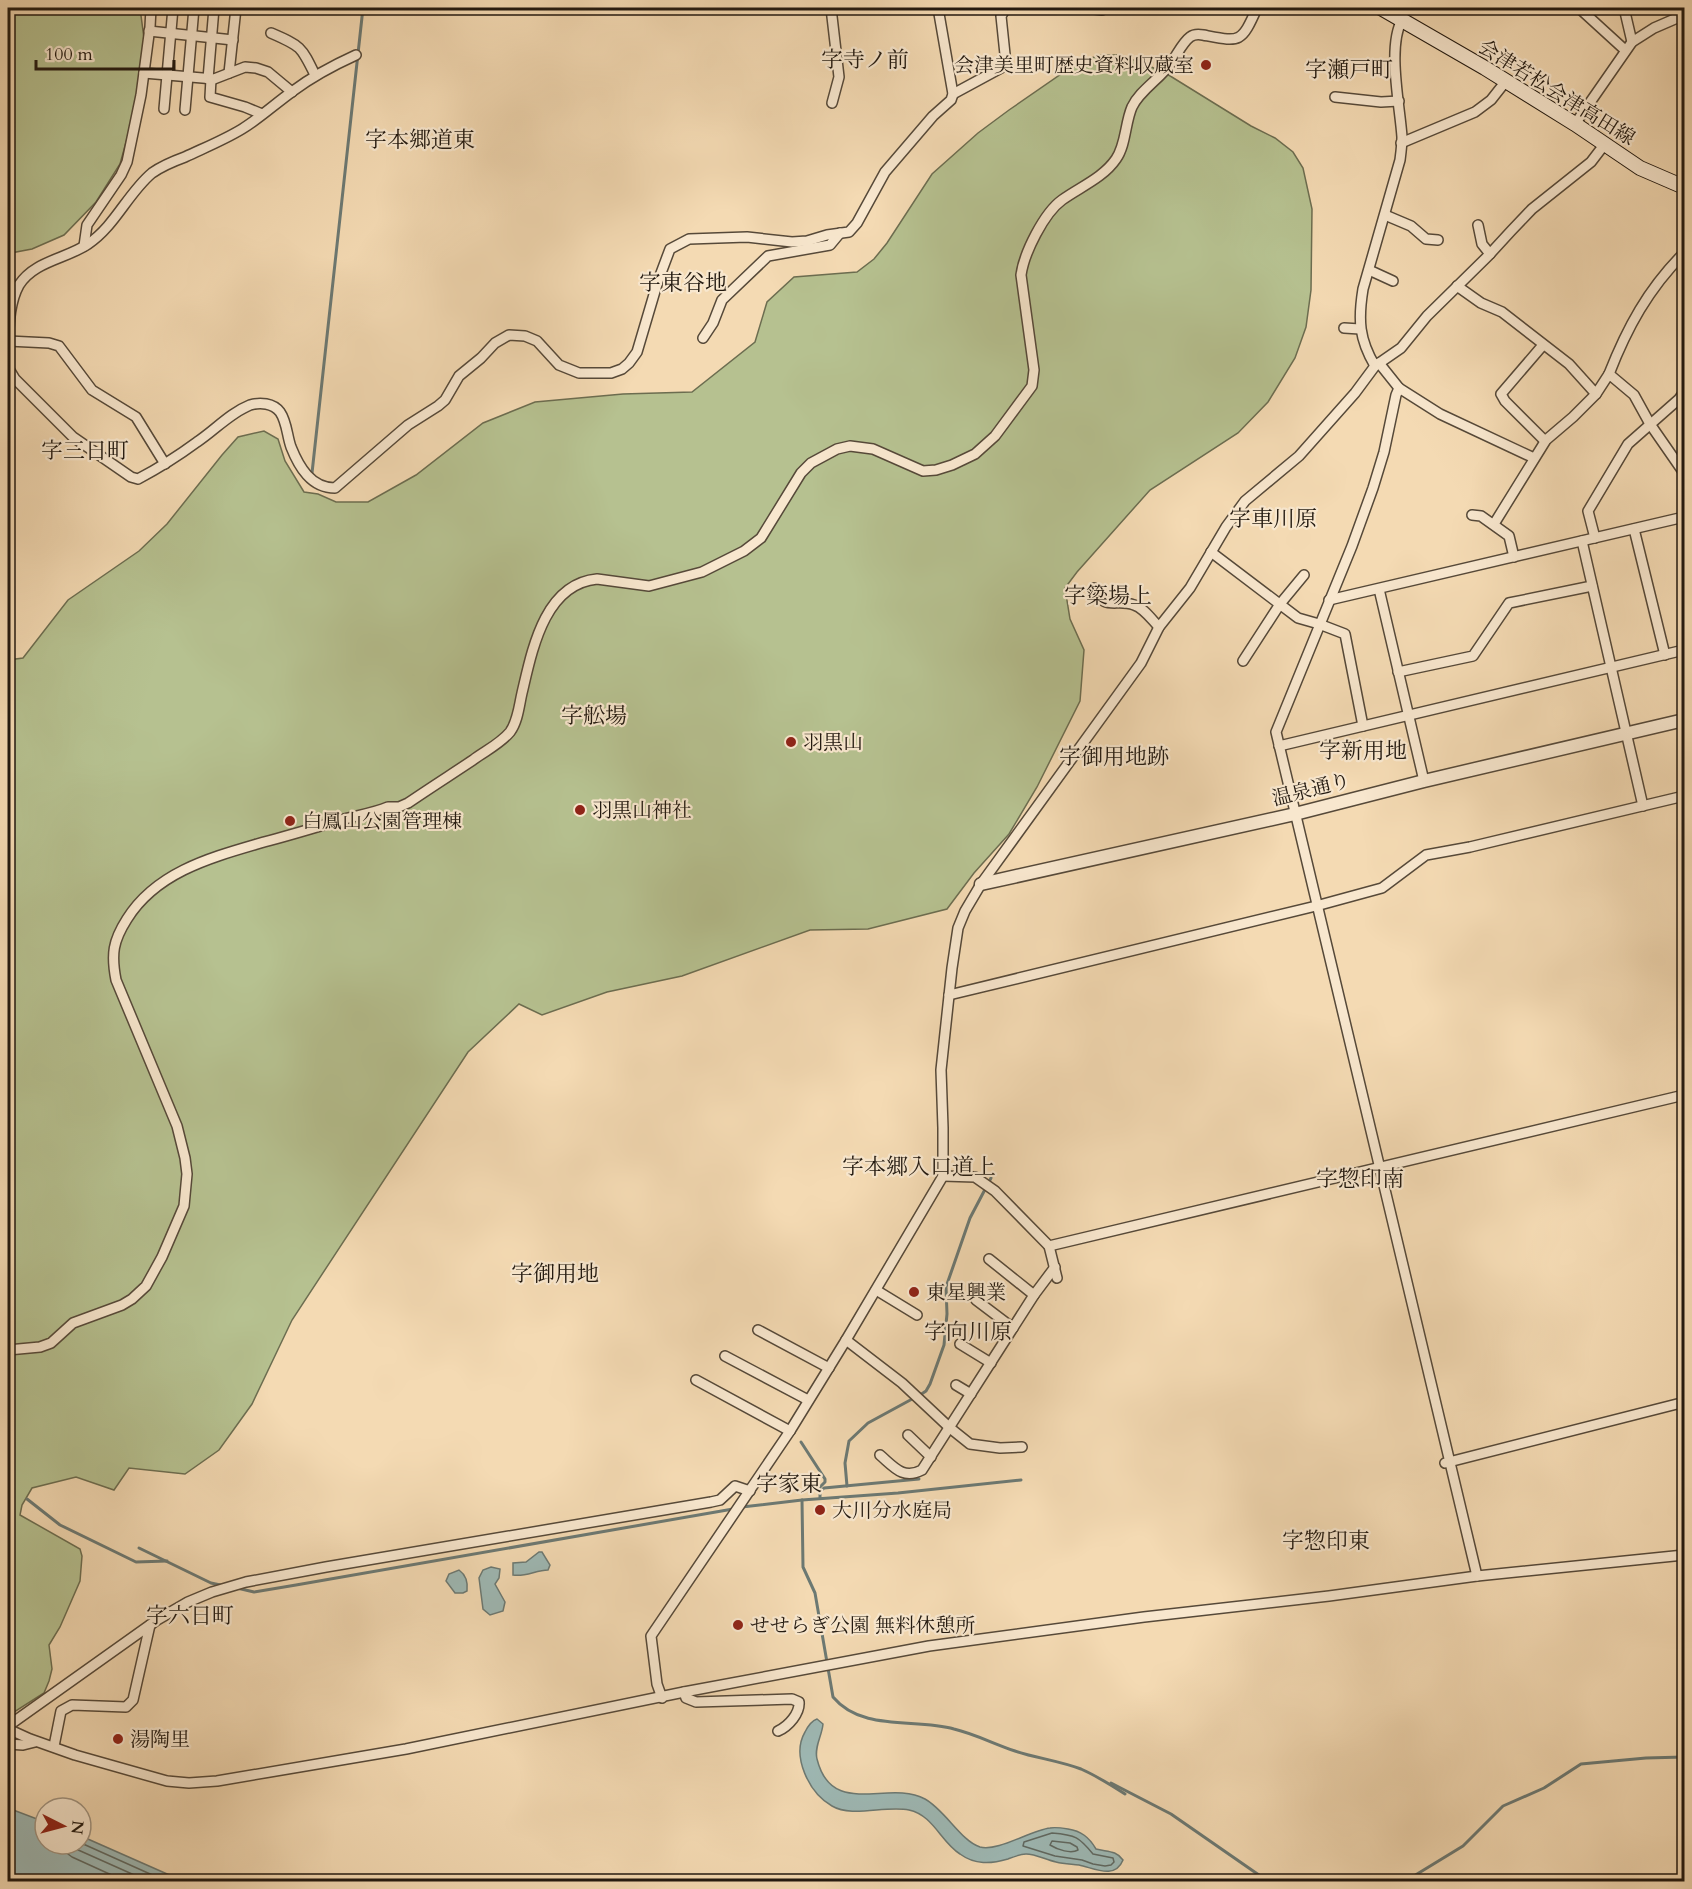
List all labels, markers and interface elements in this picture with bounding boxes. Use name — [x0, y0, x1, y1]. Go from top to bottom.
scale bar — [36, 33, 174, 71]
street label: 会津若松会津高田線 — [1473, 33, 1640, 152]
text: 100 m — [45, 42, 93, 67]
district label: 字寺ノ前 — [821, 45, 909, 75]
place label: 会津美里町歴史資料収蔵室 — [954, 52, 1194, 79]
district label: 字瀬戸町 — [1305, 55, 1393, 85]
marker: 会津美里町歴史資料収蔵室 — [1199, 58, 1213, 72]
district label: 字本郷道東 — [365, 125, 475, 155]
district label: 字東谷地 — [639, 268, 727, 298]
district label: 字三日町 — [41, 436, 129, 466]
district label: 字車川原 — [1229, 504, 1317, 534]
district label: 字簗場上 — [1064, 581, 1152, 611]
district label: 字舩場 — [561, 701, 627, 731]
place label: 羽黒山 — [803, 729, 863, 756]
marker: 羽黒山 — [784, 735, 798, 749]
district label: 字新用地 — [1319, 736, 1407, 766]
district label: 字御用地跡 — [1059, 742, 1169, 772]
street label: 温泉通り — [1269, 767, 1353, 812]
place label: 羽黒山神社 — [592, 797, 692, 824]
marker: 羽黒山神社 — [573, 803, 587, 817]
place label: 白鳳山公園管理棟 — [302, 808, 462, 835]
marker: 白鳳山公園管理棟 — [283, 814, 297, 828]
district label: 字本郷入口道上 — [842, 1152, 996, 1182]
district label: 字惣印南 — [1316, 1164, 1404, 1194]
district label: 字御用地 — [511, 1259, 599, 1289]
place label: 東星興業 — [926, 1279, 1006, 1306]
marker: 東星興業 — [907, 1285, 921, 1299]
district label: 字向川原 — [924, 1317, 1012, 1347]
district label: 字家東 — [756, 1469, 822, 1499]
place label: 大川分水庭局 — [832, 1497, 952, 1524]
marker: 大川分水庭局 — [813, 1503, 827, 1517]
district label: 字惣印東 — [1282, 1526, 1370, 1556]
district label: 字六日町 — [146, 1601, 234, 1631]
place label: せせらぎ公園 無料休憩所 — [750, 1612, 975, 1639]
marker: せせらぎ公園 無料休憩所 — [731, 1618, 745, 1632]
place label: 湯陶里 — [130, 1726, 190, 1753]
marker: 湯陶里 — [111, 1732, 125, 1746]
north arrow — [33, 1796, 93, 1856]
text: N — [65, 1819, 89, 1836]

